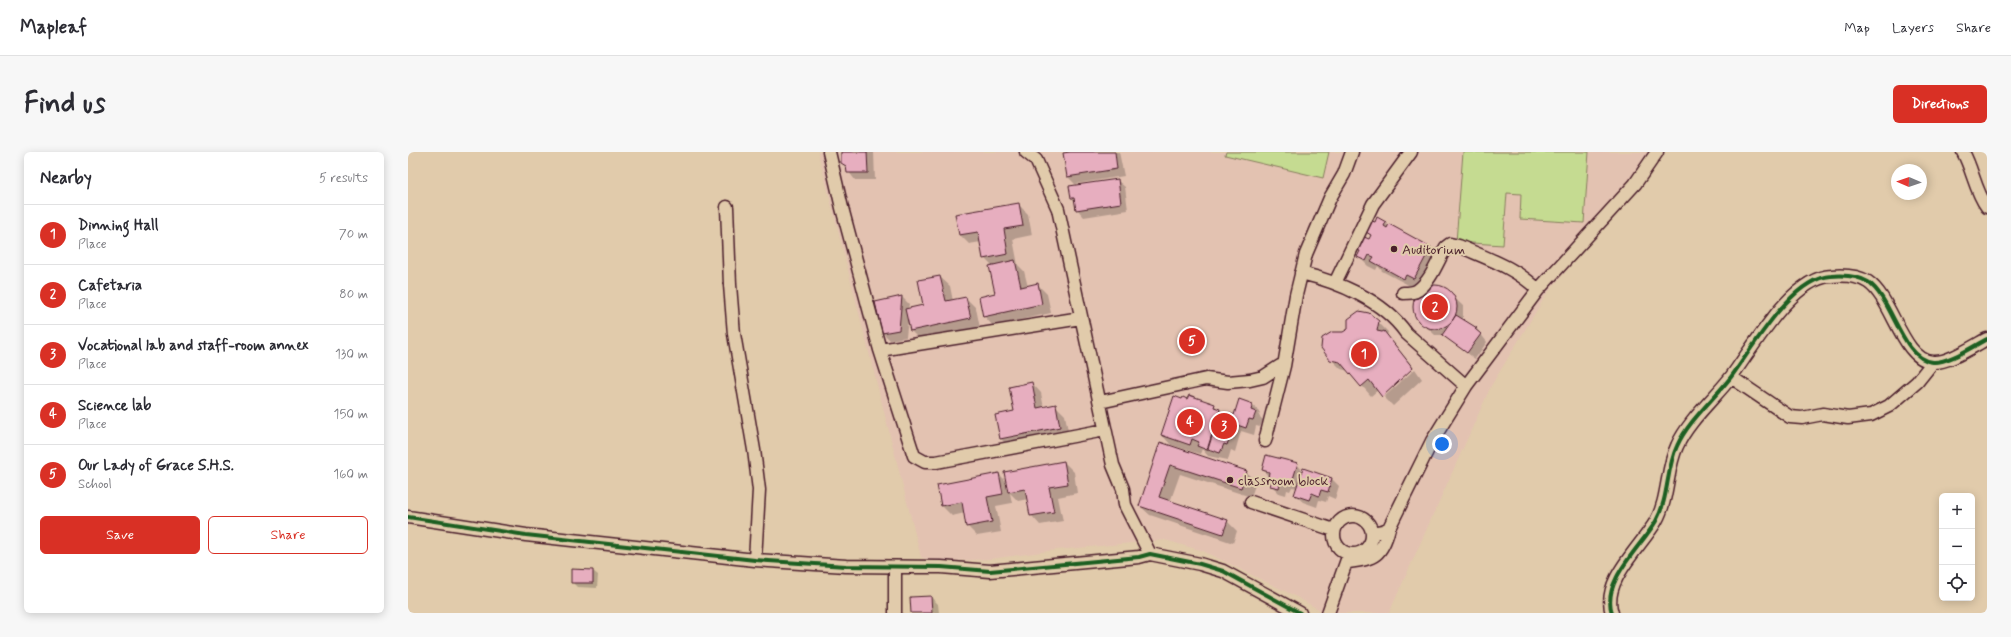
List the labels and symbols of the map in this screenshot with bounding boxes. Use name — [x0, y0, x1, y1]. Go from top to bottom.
north arrow — [1891, 164, 1927, 200]
place label: Auditorium — [1402, 241, 1465, 259]
marker: Auditorium — [1389, 244, 1399, 254]
pin: 2 — [1422, 292, 1448, 322]
pin: 5 — [1179, 326, 1205, 356]
pin: 1 — [1351, 339, 1377, 369]
pin: 4 — [1177, 407, 1203, 437]
pin: 3 — [1211, 411, 1237, 441]
your location — [1432, 434, 1452, 454]
place label: classroom block — [1238, 472, 1328, 490]
marker: classroom block — [1225, 475, 1235, 485]

